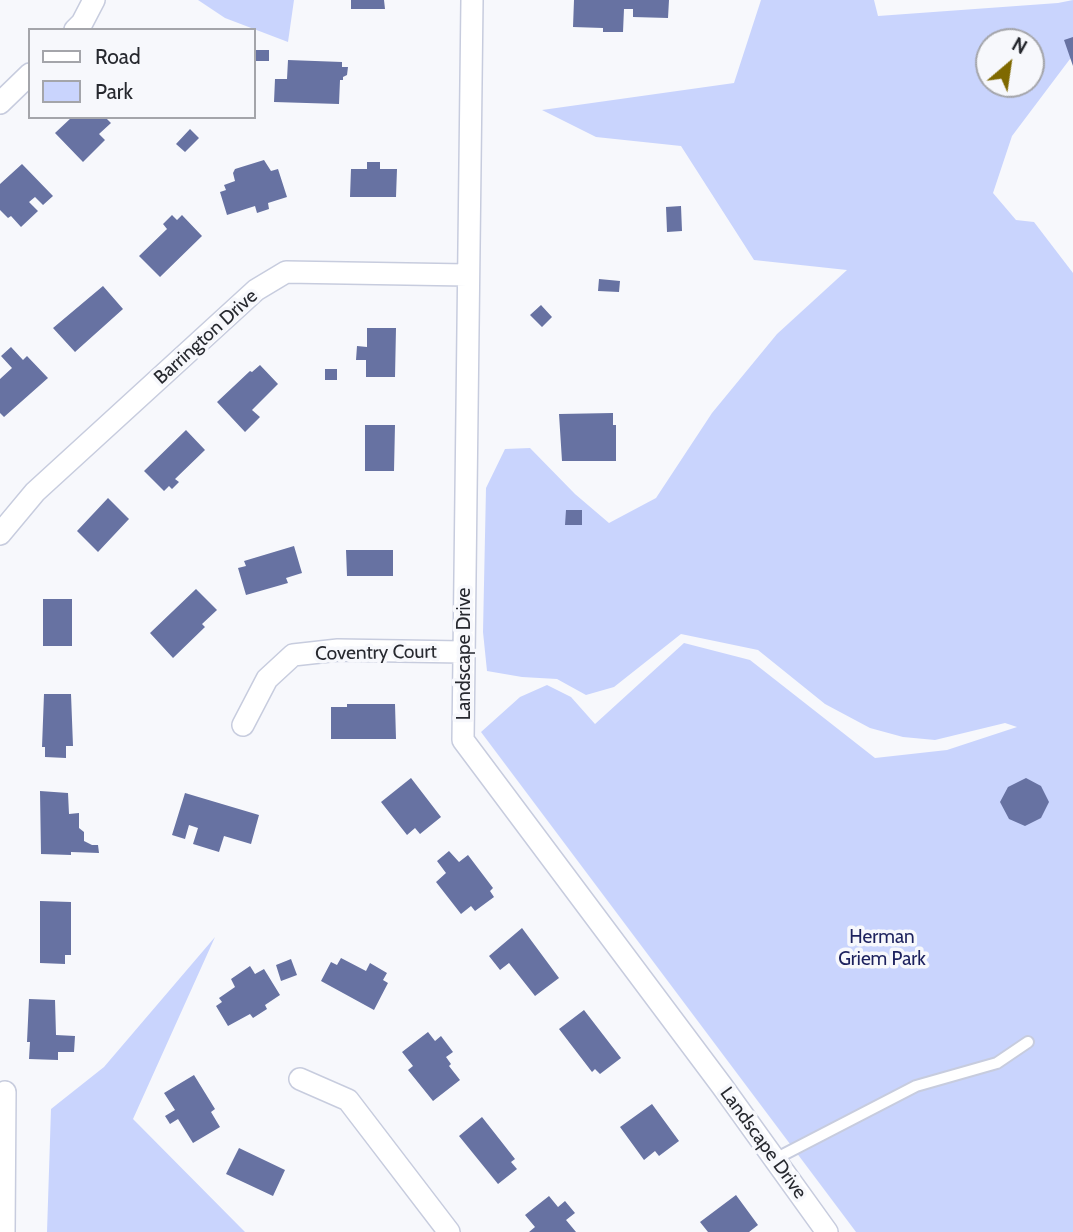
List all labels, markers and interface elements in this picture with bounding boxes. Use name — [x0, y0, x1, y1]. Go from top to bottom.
legend — [28, 28, 256, 119]
north arrow — [975, 28, 1045, 98]
text: N — [1008, 33, 1031, 59]
text: Road — [95, 44, 141, 69]
text: Park — [95, 79, 133, 104]
street label: Barrington Drive — [150, 285, 262, 389]
street label: Landscape Drive — [453, 588, 475, 720]
street label: Coventry Court — [315, 641, 437, 665]
park label: Herman Griem Park — [838, 926, 926, 970]
street label: Landscape Drive — [715, 1083, 811, 1203]

